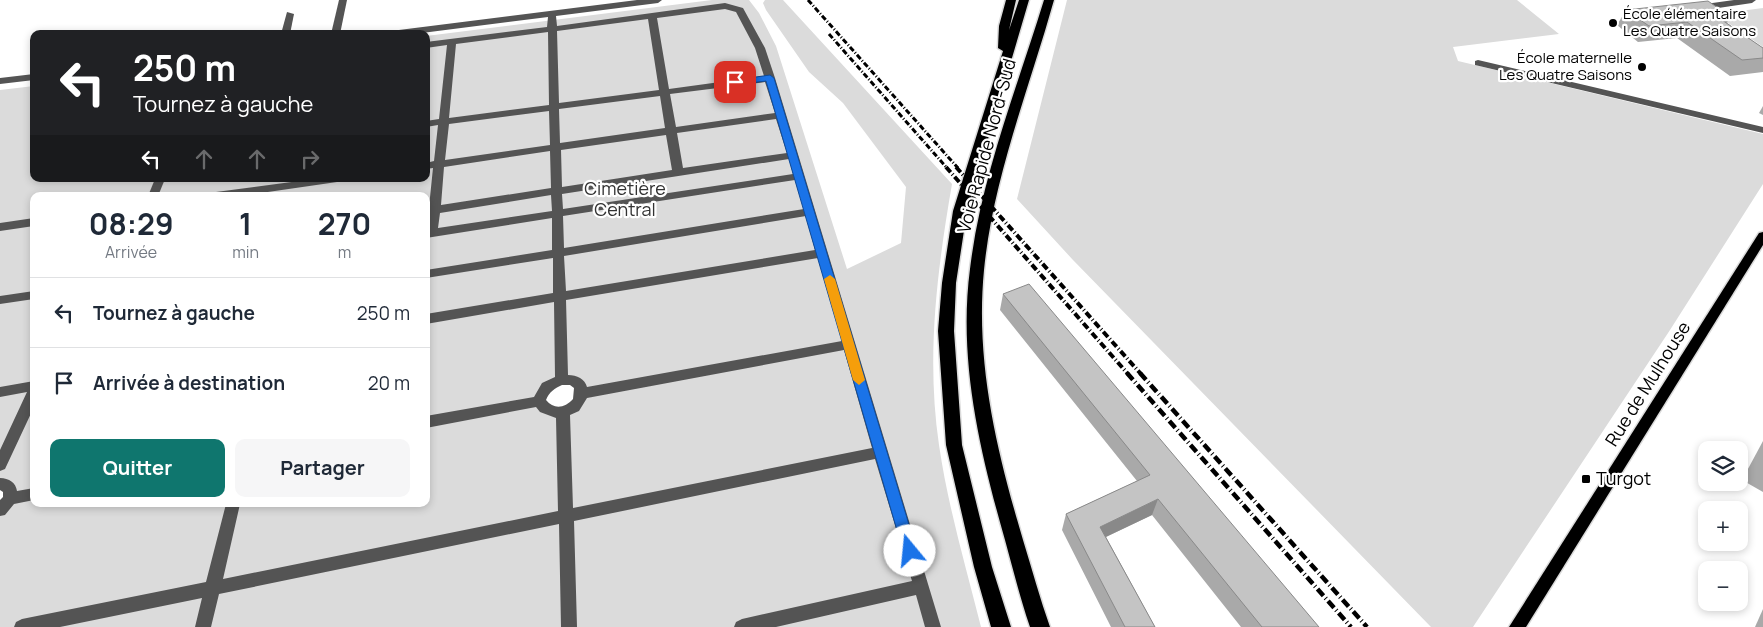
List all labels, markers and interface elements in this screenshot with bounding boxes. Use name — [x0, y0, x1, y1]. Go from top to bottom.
place label: École élémentaire Les Quatre Saisons — [1623, 3, 1756, 41]
marker: École élémentaire Les Quatre Saisons — [1607, 17, 1619, 29]
text: 250 m — [133, 44, 236, 92]
place label: École maternelle Les Quatre Saisons — [1499, 47, 1632, 85]
icon: left — [50, 50, 115, 115]
street label: Voie Rapide Nord-Sud — [951, 56, 1021, 236]
pin — [714, 61, 756, 103]
marker: École maternelle Les Quatre Saisons — [1636, 61, 1648, 73]
icon: arrive — [721, 68, 749, 96]
text: Tournez à gauche — [133, 89, 313, 119]
icon: left — [137, 145, 165, 173]
icon: ahead — [190, 145, 218, 173]
icon: ahead — [243, 145, 271, 173]
icon: right — [296, 145, 324, 173]
park label: Cimetière Central — [584, 176, 666, 221]
text: 08:29 — [89, 203, 174, 244]
text: 1 — [239, 203, 252, 244]
text: 270 — [318, 203, 371, 244]
text: Arrivée — [105, 241, 157, 263]
text: min — [232, 241, 259, 263]
text: m — [338, 241, 351, 263]
icon: left — [50, 299, 78, 327]
text: Tournez à gauche — [93, 300, 255, 326]
text: 250 m — [357, 300, 410, 326]
street label: Rue de Mulhouse — [1599, 316, 1695, 450]
icon: arrive — [50, 369, 78, 397]
text: Arrivée à destination — [93, 370, 285, 396]
text: 20 m — [368, 370, 410, 396]
button: Quitter — [50, 439, 225, 497]
button: Partager — [235, 439, 410, 497]
map controls — [1698, 441, 1748, 611]
button: layers — [1698, 441, 1748, 491]
place label: Turgot — [1596, 466, 1651, 490]
marker: Turgot — [1580, 473, 1592, 485]
button: + — [1698, 501, 1748, 551]
position arrow — [883, 524, 935, 576]
button: − — [1698, 561, 1748, 611]

